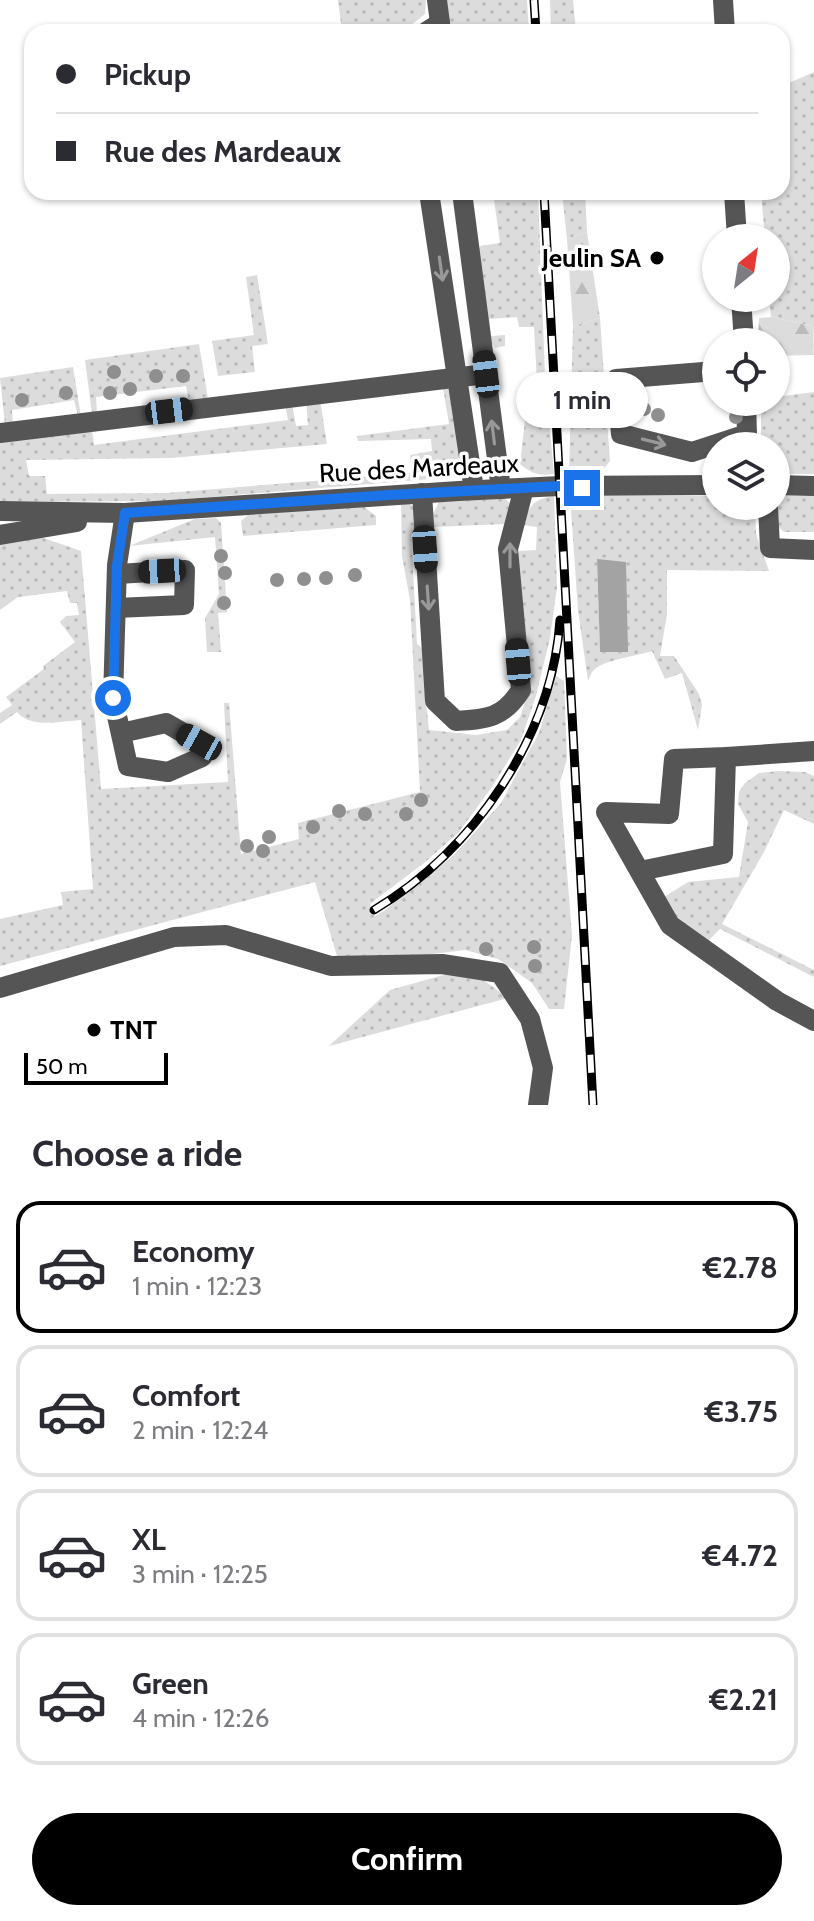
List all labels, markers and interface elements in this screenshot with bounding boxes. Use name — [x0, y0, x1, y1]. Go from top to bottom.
text: Pickup — [104, 56, 191, 93]
text: Rue des Mardeaux — [104, 133, 341, 170]
north arrow — [702, 224, 790, 312]
map controls — [702, 224, 790, 520]
place label: Jeulin SA — [541, 242, 642, 274]
marker: Jeulin SA — [648, 249, 666, 267]
one-way arrow — [434, 256, 449, 281]
button: locate — [702, 328, 790, 416]
car — [471, 349, 501, 399]
callout: 1 min — [516, 372, 648, 428]
text: 1 min — [553, 384, 611, 416]
car — [144, 396, 194, 426]
one-way arrow — [486, 419, 501, 445]
button: layers — [702, 432, 790, 520]
one-way arrow — [641, 436, 667, 451]
street label: Rue des Mardeaux — [318, 447, 520, 489]
route end — [564, 470, 600, 506]
car — [411, 524, 439, 574]
one-way arrow — [502, 543, 518, 569]
car — [137, 558, 187, 584]
one-way arrow — [421, 584, 436, 611]
car — [504, 637, 532, 687]
route start — [95, 680, 131, 716]
car — [172, 720, 226, 764]
place label: TNT — [110, 1014, 158, 1046]
marker: TNT — [85, 1021, 103, 1039]
scale bar — [24, 1049, 168, 1085]
text: 50 m — [36, 1053, 88, 1080]
text: Choose a ride — [32, 1131, 242, 1175]
icon: car — [36, 1231, 108, 1303]
text: Economy — [132, 1233, 255, 1270]
text: €2.78 — [703, 1249, 778, 1286]
text: 1 min · 12:23 — [132, 1270, 262, 1302]
icon: car — [36, 1375, 108, 1447]
text: Comfort — [132, 1377, 240, 1414]
text: €3.75 — [705, 1393, 778, 1430]
text: 2 min · 12:24 — [132, 1414, 268, 1446]
icon: car — [36, 1519, 108, 1591]
text: XL — [132, 1521, 166, 1558]
text: €4.72 — [702, 1537, 778, 1574]
text: 3 min · 12:25 — [132, 1558, 268, 1590]
icon: car — [36, 1663, 108, 1735]
text: Green — [132, 1665, 209, 1702]
text: €2.21 — [709, 1681, 778, 1718]
text: 4 min · 12:26 — [132, 1702, 270, 1734]
button: Confirm — [32, 1813, 782, 1905]

